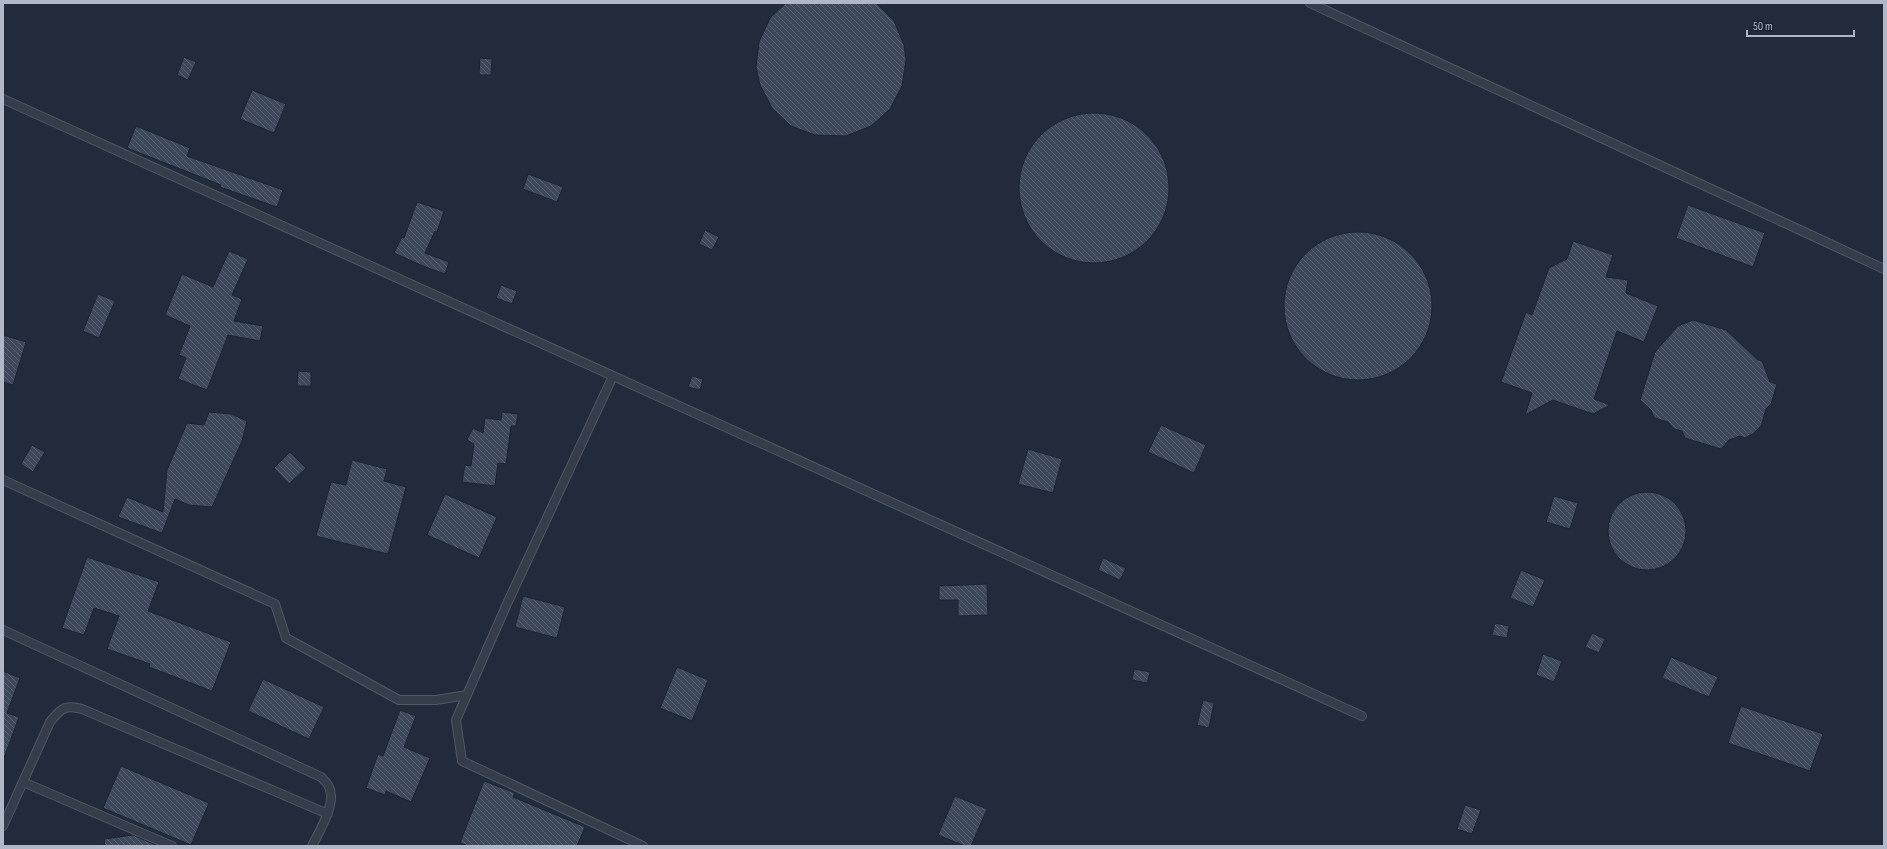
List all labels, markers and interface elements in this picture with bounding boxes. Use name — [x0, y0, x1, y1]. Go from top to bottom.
scale bar — [1747, 12, 1854, 38]
text: 50 m — [1753, 19, 1773, 34]

